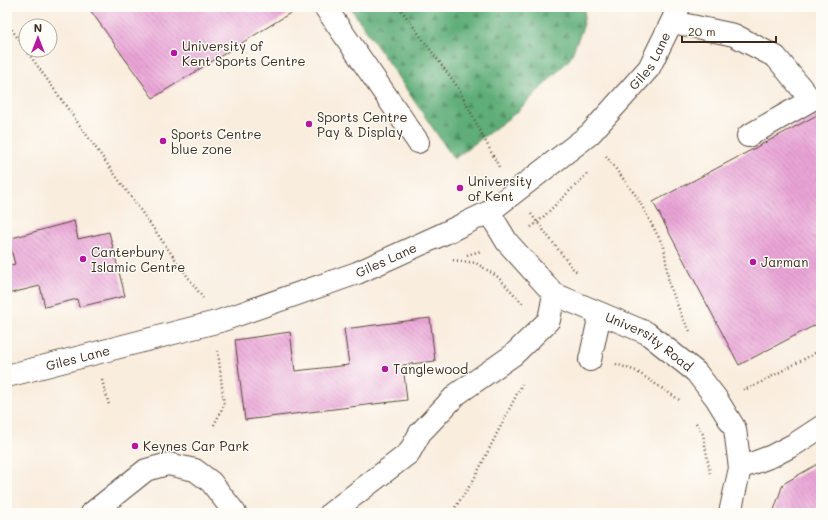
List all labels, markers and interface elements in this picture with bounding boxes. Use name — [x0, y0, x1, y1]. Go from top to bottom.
north arrow — [18, 18, 58, 58]
scale bar — [682, 18, 776, 44]
text: N — [34, 20, 42, 35]
text: 20 m — [688, 23, 716, 39]
street label: Giles Lane — [625, 29, 673, 93]
place label: University of Kent Sports Centre — [182, 37, 306, 69]
marker: University of Kent Sports Centre — [169, 48, 179, 58]
place label: Sports Centre Pay & Display — [317, 108, 408, 140]
marker: Sports Centre Pay & Display — [304, 119, 314, 129]
place label: Sports Centre blue zone — [171, 125, 262, 157]
marker: Sports Centre blue zone — [158, 136, 168, 146]
place label: University of Kent — [468, 172, 532, 204]
marker: University of Kent — [455, 183, 465, 193]
street label: Giles Lane — [352, 238, 419, 281]
place label: Canterbury Islamic Centre — [91, 243, 185, 275]
place label: Jarman — [761, 253, 808, 270]
marker: Canterbury Islamic Centre — [78, 254, 88, 264]
marker: Jarman — [748, 257, 758, 267]
street label: University Road — [603, 308, 697, 374]
street label: Giles Lane — [44, 341, 111, 374]
place label: Tanglewood — [393, 360, 468, 377]
marker: Tanglewood — [380, 364, 390, 374]
place label: Keynes Car Park — [143, 437, 249, 454]
marker: Keynes Car Park — [130, 441, 140, 451]

